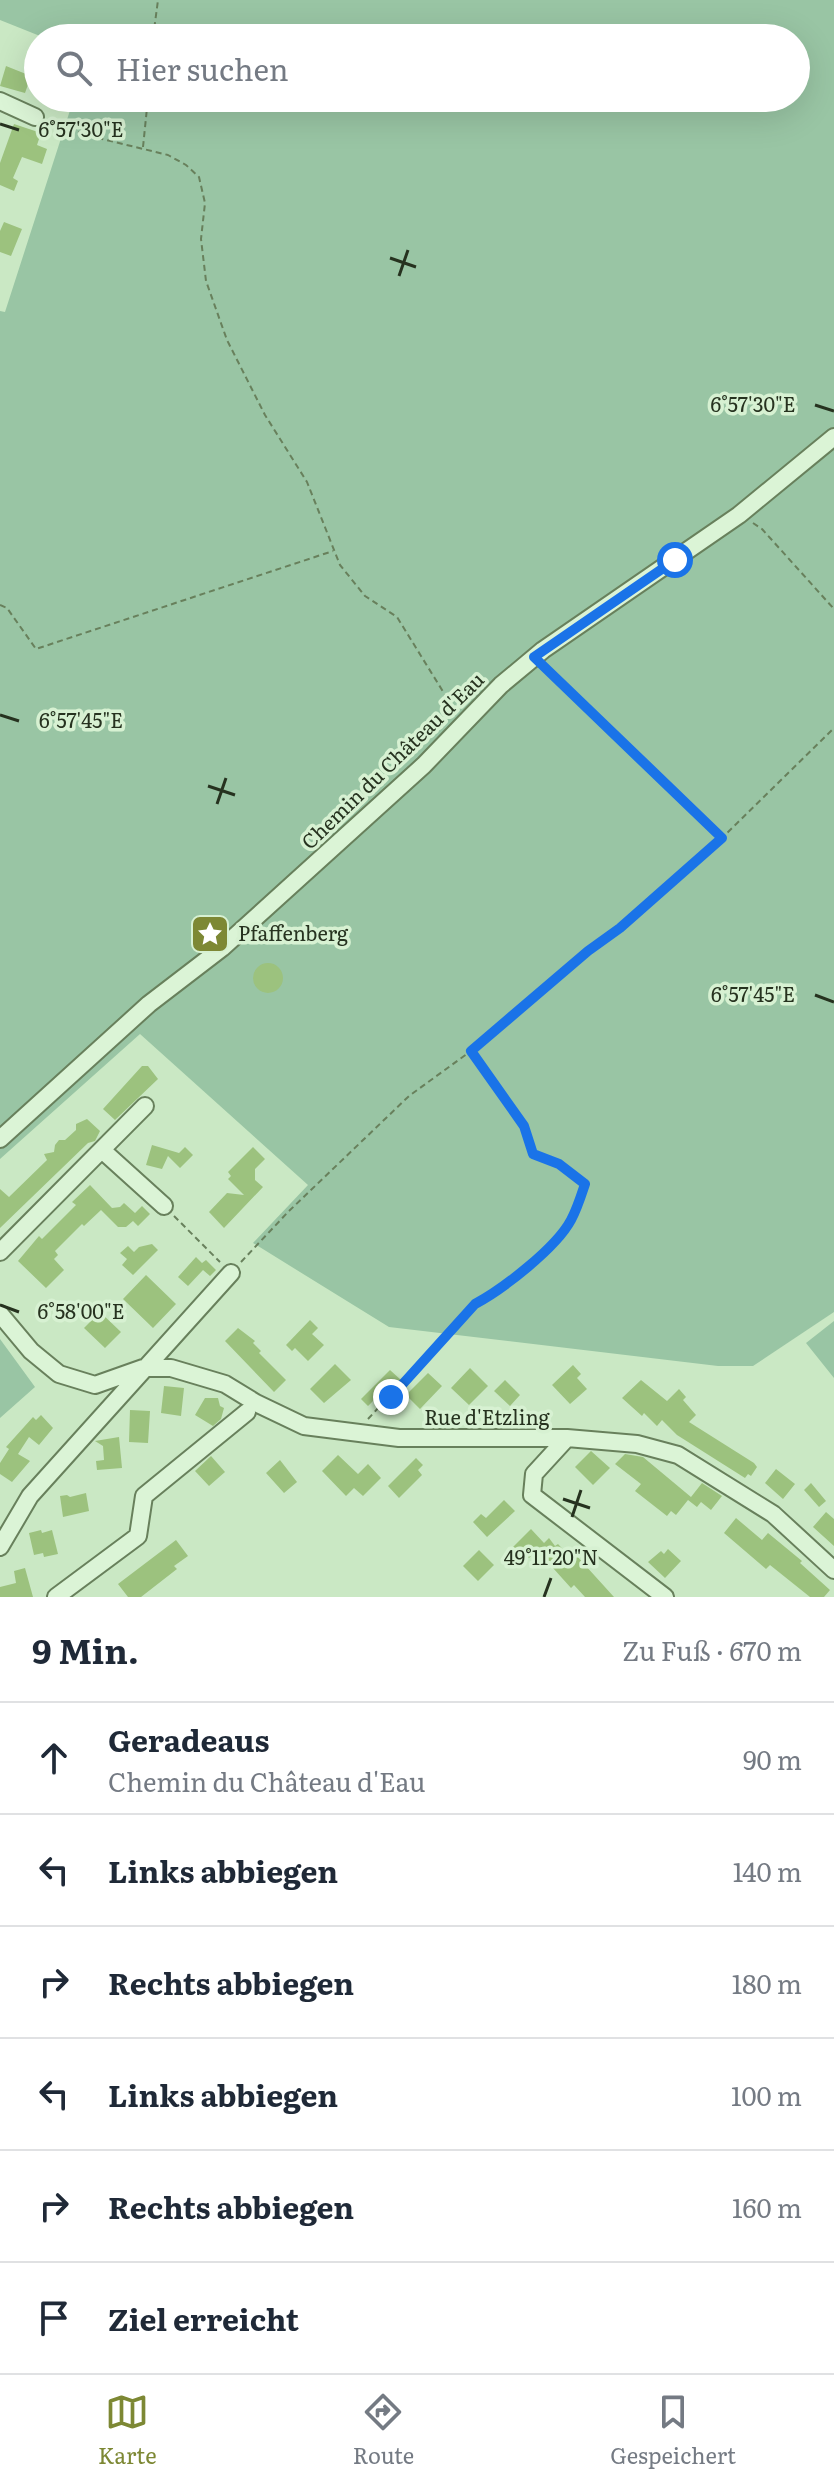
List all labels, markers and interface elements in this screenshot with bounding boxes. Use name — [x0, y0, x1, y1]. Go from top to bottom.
search box — [24, 24, 810, 112]
icon: search — [52, 46, 96, 90]
text: Hier suchen — [116, 46, 289, 90]
text: 6°57'30"E — [38, 113, 124, 143]
text: 6°57'30"E — [710, 388, 796, 418]
route start — [657, 542, 693, 578]
street label: Chemin du Château d'Eau — [293, 664, 490, 855]
text: 6°57'45"E — [39, 704, 123, 734]
place icon: Pfaffenberg — [189, 913, 231, 955]
place label: Pfaffenberg — [238, 917, 349, 947]
text: 6°57'45"E — [711, 978, 795, 1008]
text: 6°58'00"E — [38, 1295, 124, 1325]
route end — [373, 1379, 409, 1415]
street label: Rue d'Etzling — [424, 1401, 551, 1431]
text: 49°11'20"N — [504, 1541, 598, 1571]
text: 9 Min. — [32, 1624, 139, 1674]
text: Zu Fuß · 670 m — [622, 1630, 802, 1669]
text: Geradeaus — [108, 1717, 270, 1761]
icon: ahead — [32, 1736, 76, 1780]
text: 90 m — [743, 1739, 802, 1778]
text: Chemin du Château d'Eau — [108, 1761, 425, 1800]
icon: left — [32, 1848, 76, 1892]
text: Links abbiegen — [108, 1848, 338, 1892]
text: 140 m — [733, 1851, 802, 1890]
icon: right — [32, 1960, 76, 2004]
text: Rechts abbiegen — [108, 1960, 354, 2004]
text: 180 m — [732, 1963, 802, 2002]
icon: left — [32, 2072, 76, 2116]
text: Links abbiegen — [108, 2072, 338, 2116]
text: 100 m — [731, 2075, 802, 2114]
icon: right — [32, 2184, 76, 2228]
text: Rechts abbiegen — [108, 2184, 354, 2228]
text: 160 m — [732, 2187, 802, 2226]
icon: arrive — [32, 2296, 76, 2340]
text: Ziel erreicht — [108, 2296, 299, 2340]
tab: Karte — [98, 2390, 157, 2471]
tab: Route — [353, 2390, 414, 2471]
tab: Gespeichert — [610, 2390, 736, 2471]

